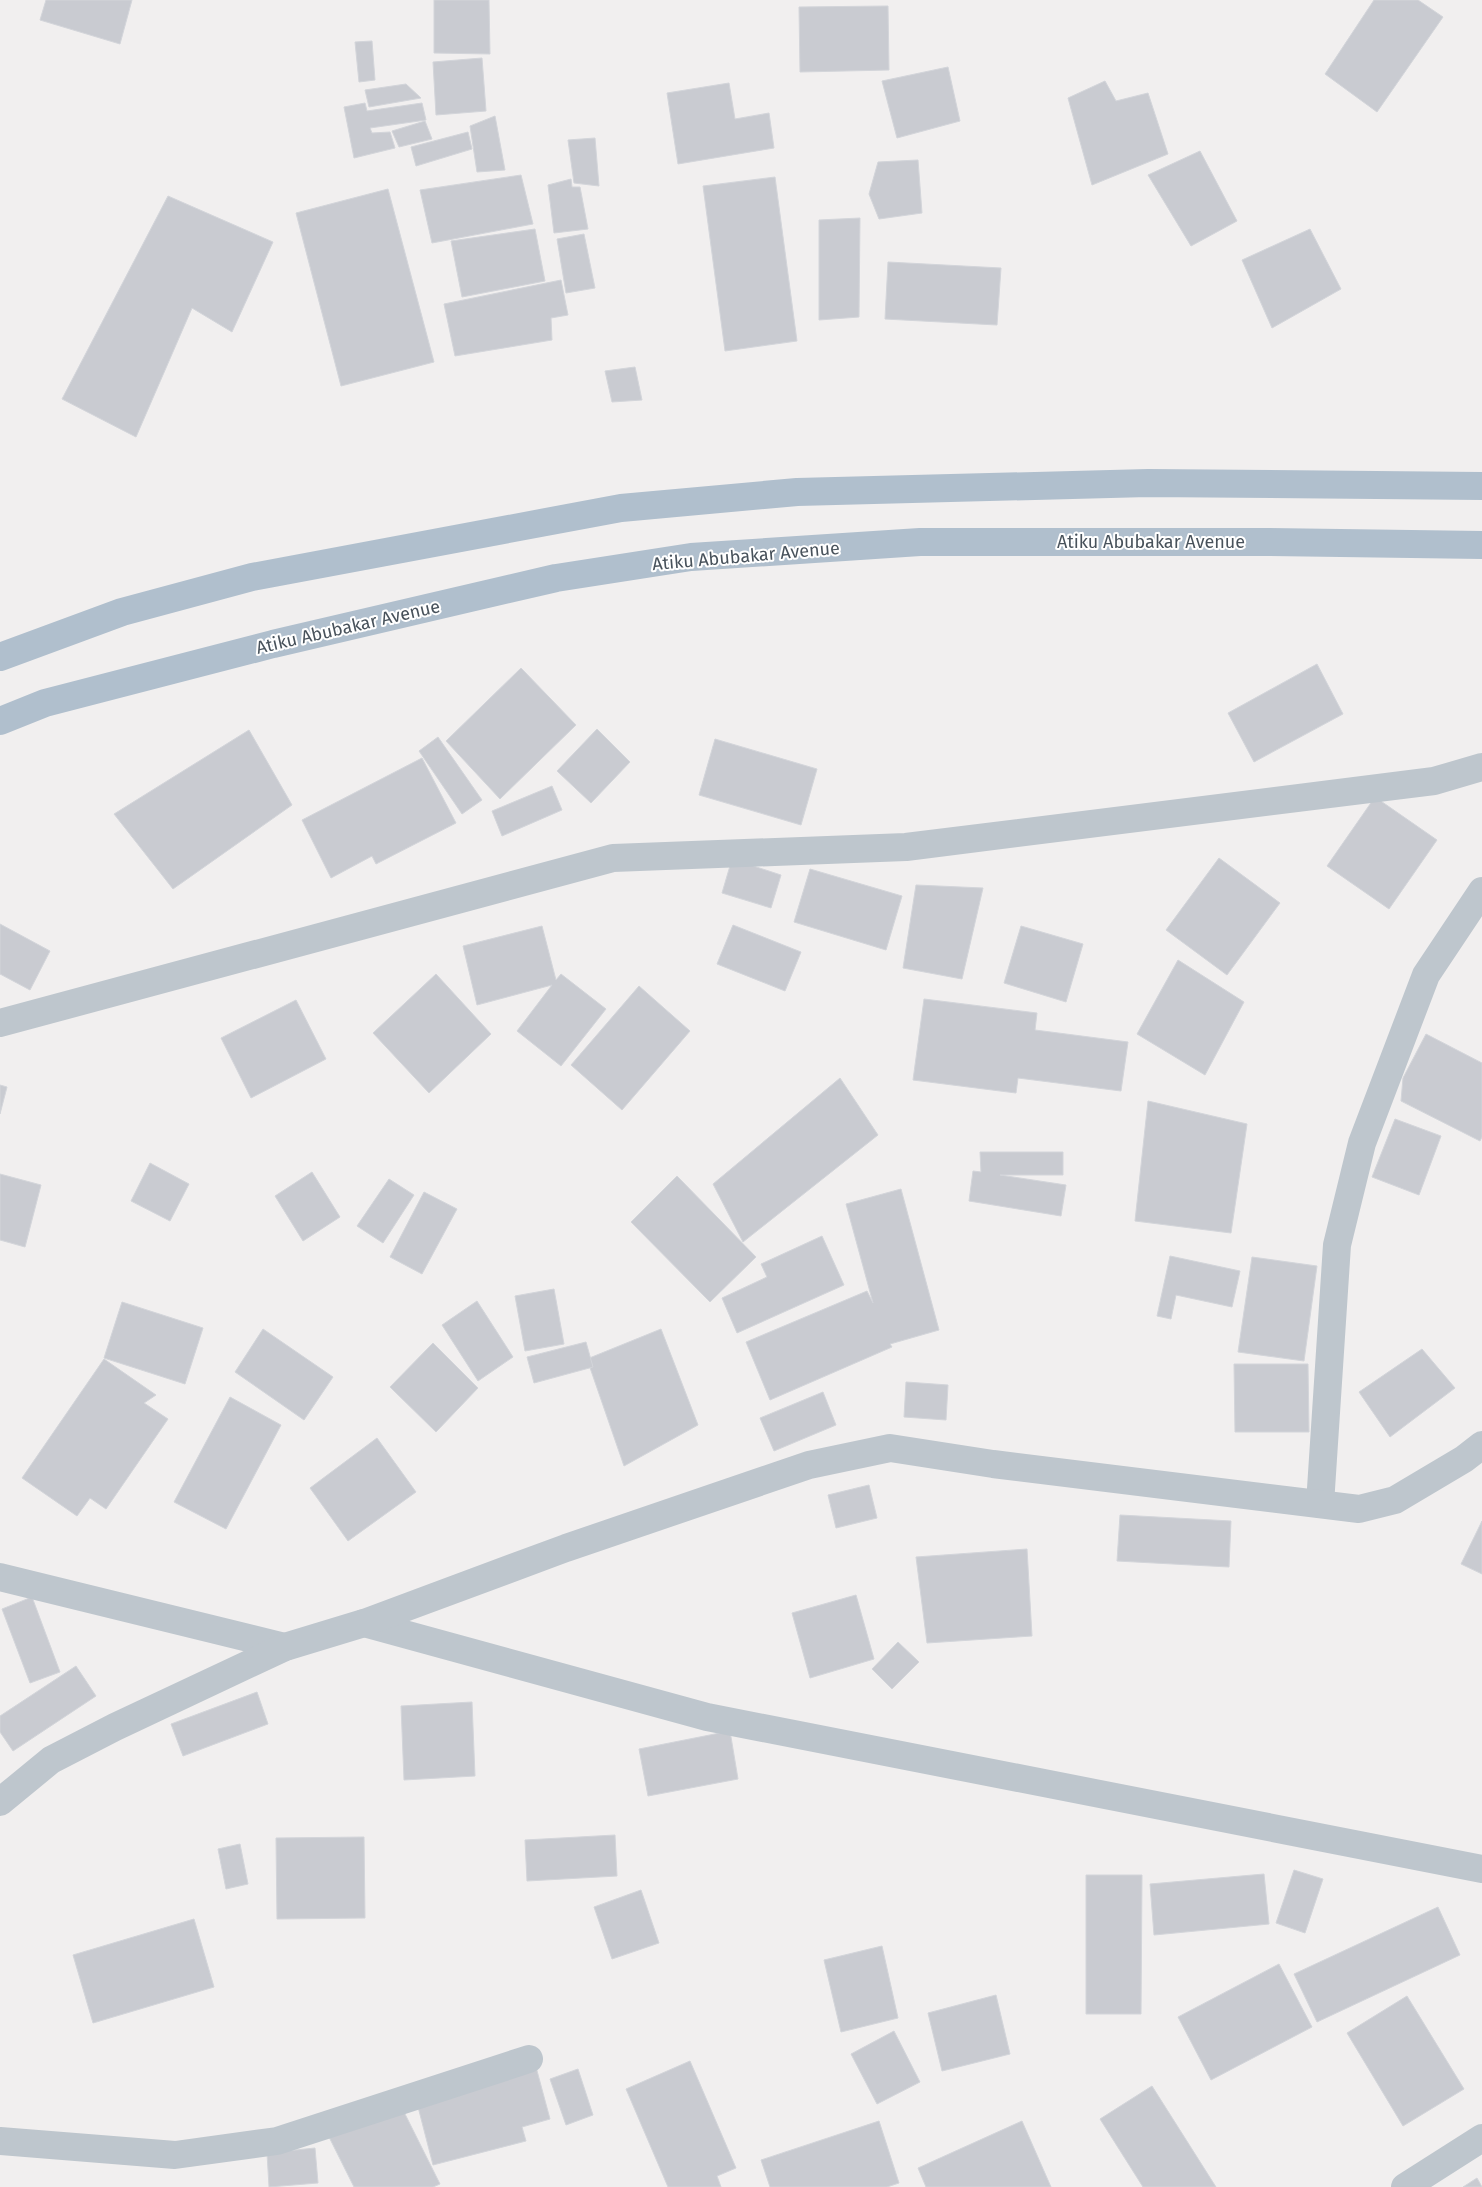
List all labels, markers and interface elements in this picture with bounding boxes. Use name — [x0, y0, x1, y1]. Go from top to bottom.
street label: Atiku Abubakar Avenue — [1057, 531, 1245, 553]
street label: Atiku Abubakar Avenue — [651, 537, 841, 575]
street label: Atiku Abubakar Avenue — [254, 595, 442, 659]

